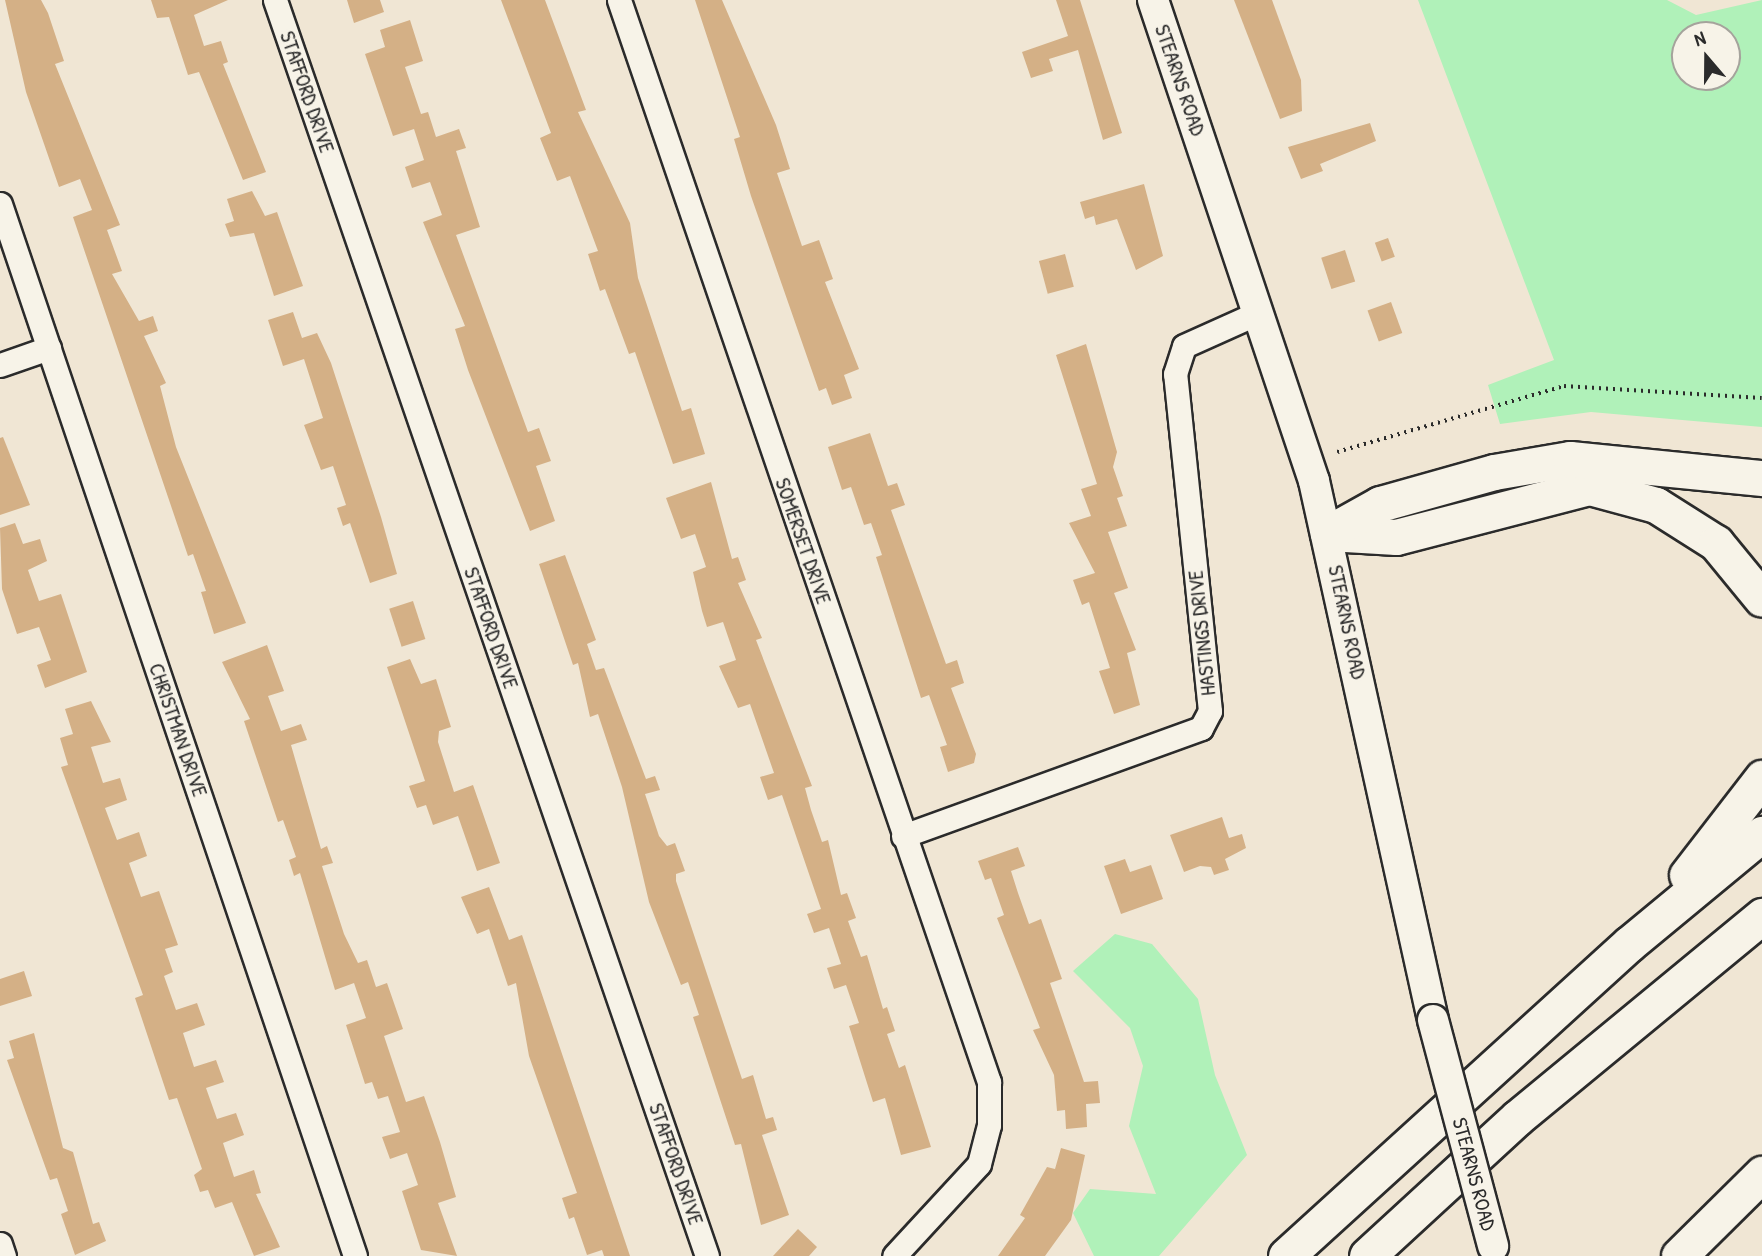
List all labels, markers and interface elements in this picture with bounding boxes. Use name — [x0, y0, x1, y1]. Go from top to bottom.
street label: STEARNS ROAD — [1149, 21, 1211, 139]
north arrow — [1671, 21, 1741, 91]
text: N — [1690, 24, 1709, 52]
street label: STAFFORD DRIVE — [274, 28, 340, 156]
street label: SOMERSET DRIVE — [770, 475, 836, 607]
street label: STEARNS ROAD — [1323, 563, 1371, 681]
street label: STAFFORD DRIVE — [458, 564, 524, 692]
street label: HASTINGS DRIVE — [1183, 569, 1221, 697]
street label: CHRISTMAN DRIVE — [143, 660, 213, 800]
street label: STAFFORD DRIVE — [643, 1100, 709, 1228]
street label: STEARNS ROAD — [1447, 1115, 1501, 1233]

